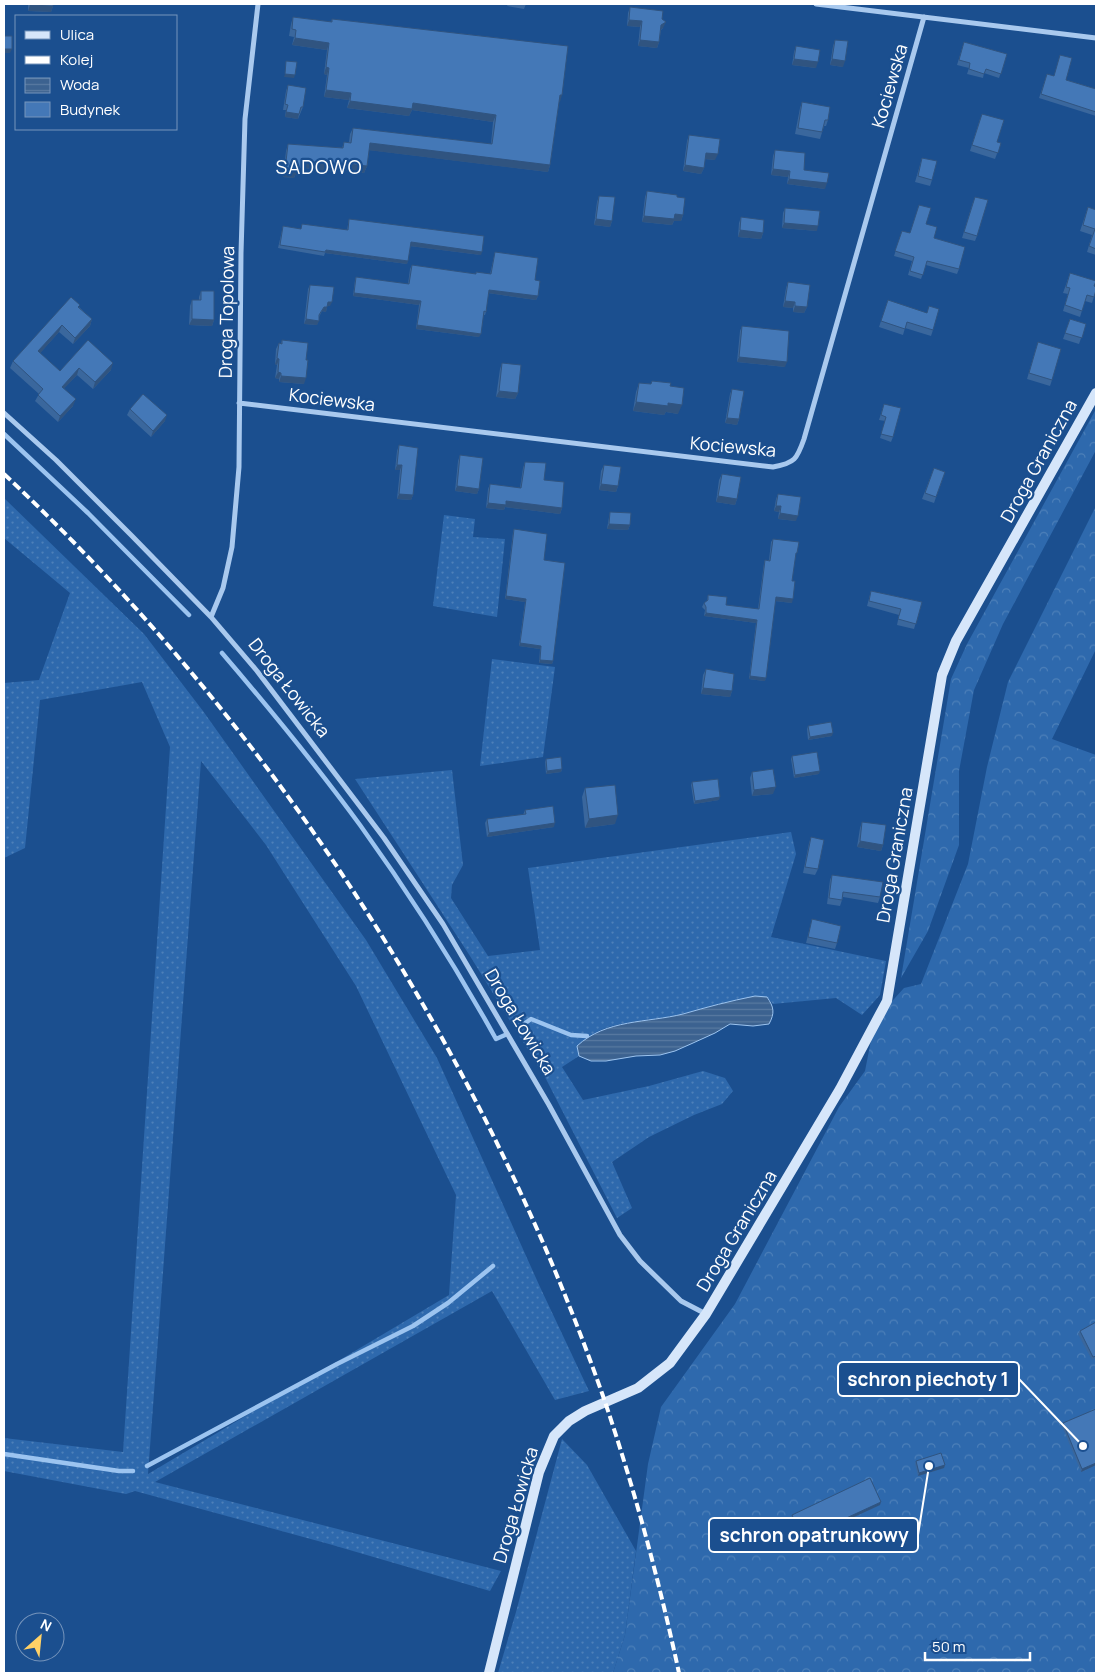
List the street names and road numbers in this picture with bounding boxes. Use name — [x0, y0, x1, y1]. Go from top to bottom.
street label: Kociewska — [866, 41, 912, 131]
street label: Droga Topolowa — [213, 246, 239, 378]
street label: Kociewska — [288, 382, 377, 416]
street label: Droga Graniczna — [994, 395, 1082, 526]
street label: Kociewska — [689, 430, 777, 462]
street label: Droga Łowicka — [243, 633, 336, 742]
street label: Droga Graniczna — [870, 785, 918, 924]
street label: Droga Łowicka — [480, 964, 562, 1079]
street label: Droga Graniczna — [691, 1166, 782, 1295]
street label: Droga Łowicka — [487, 1444, 543, 1566]

